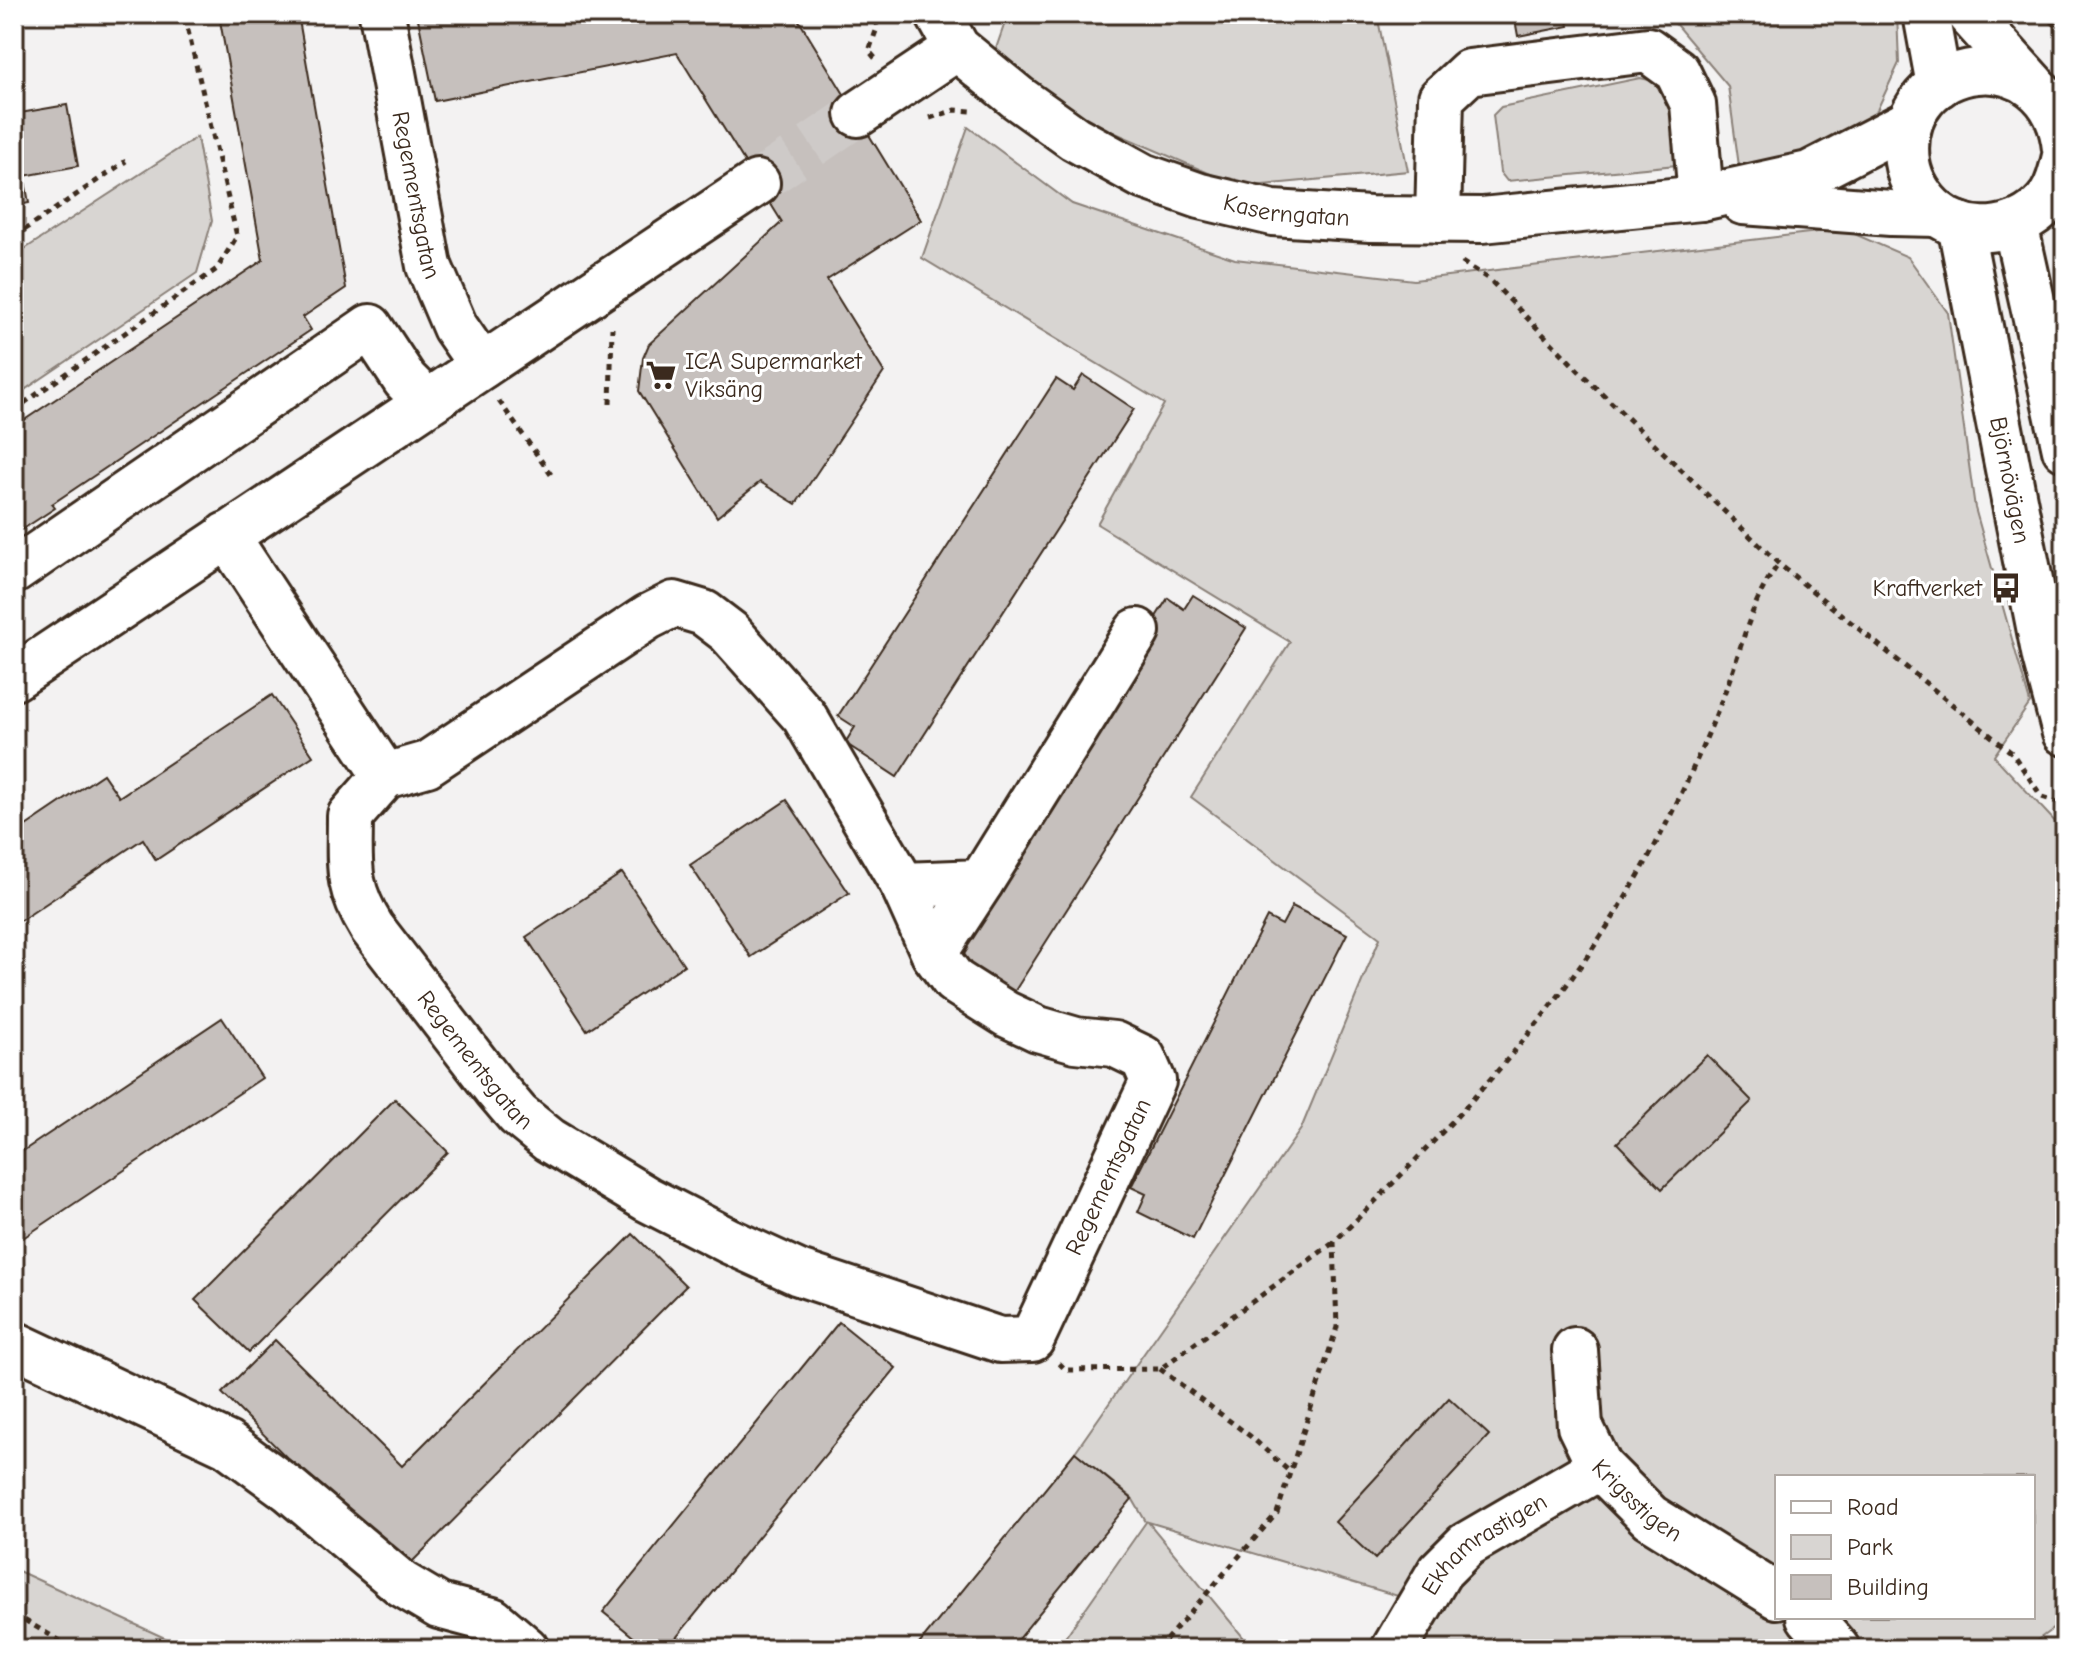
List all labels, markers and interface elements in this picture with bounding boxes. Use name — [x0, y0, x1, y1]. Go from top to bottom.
street label: Regementsgatan — [386, 109, 447, 283]
street label: Kaserngatan — [1221, 188, 1351, 232]
place label: ICA Supermarket Viksäng — [685, 347, 863, 403]
supermarket icon: ICA Supermarket Viksäng — [644, 358, 678, 392]
street label: Björnövägen — [1984, 414, 2036, 546]
bus stop icon: Kraftverket — [1989, 571, 2023, 605]
place label: Kraftverket — [1872, 574, 1983, 602]
street label: Regementsgatan — [411, 985, 539, 1135]
street label: Regementsgatan — [1059, 1094, 1157, 1260]
street label: Krigsstigen — [1586, 1453, 1687, 1548]
legend — [1775, 1475, 2035, 1619]
street label: Ekhamrastigen — [1415, 1487, 1552, 1600]
text: Road — [1847, 1493, 1899, 1521]
text: Park — [1847, 1533, 1893, 1561]
text: Building — [1847, 1573, 1929, 1601]

